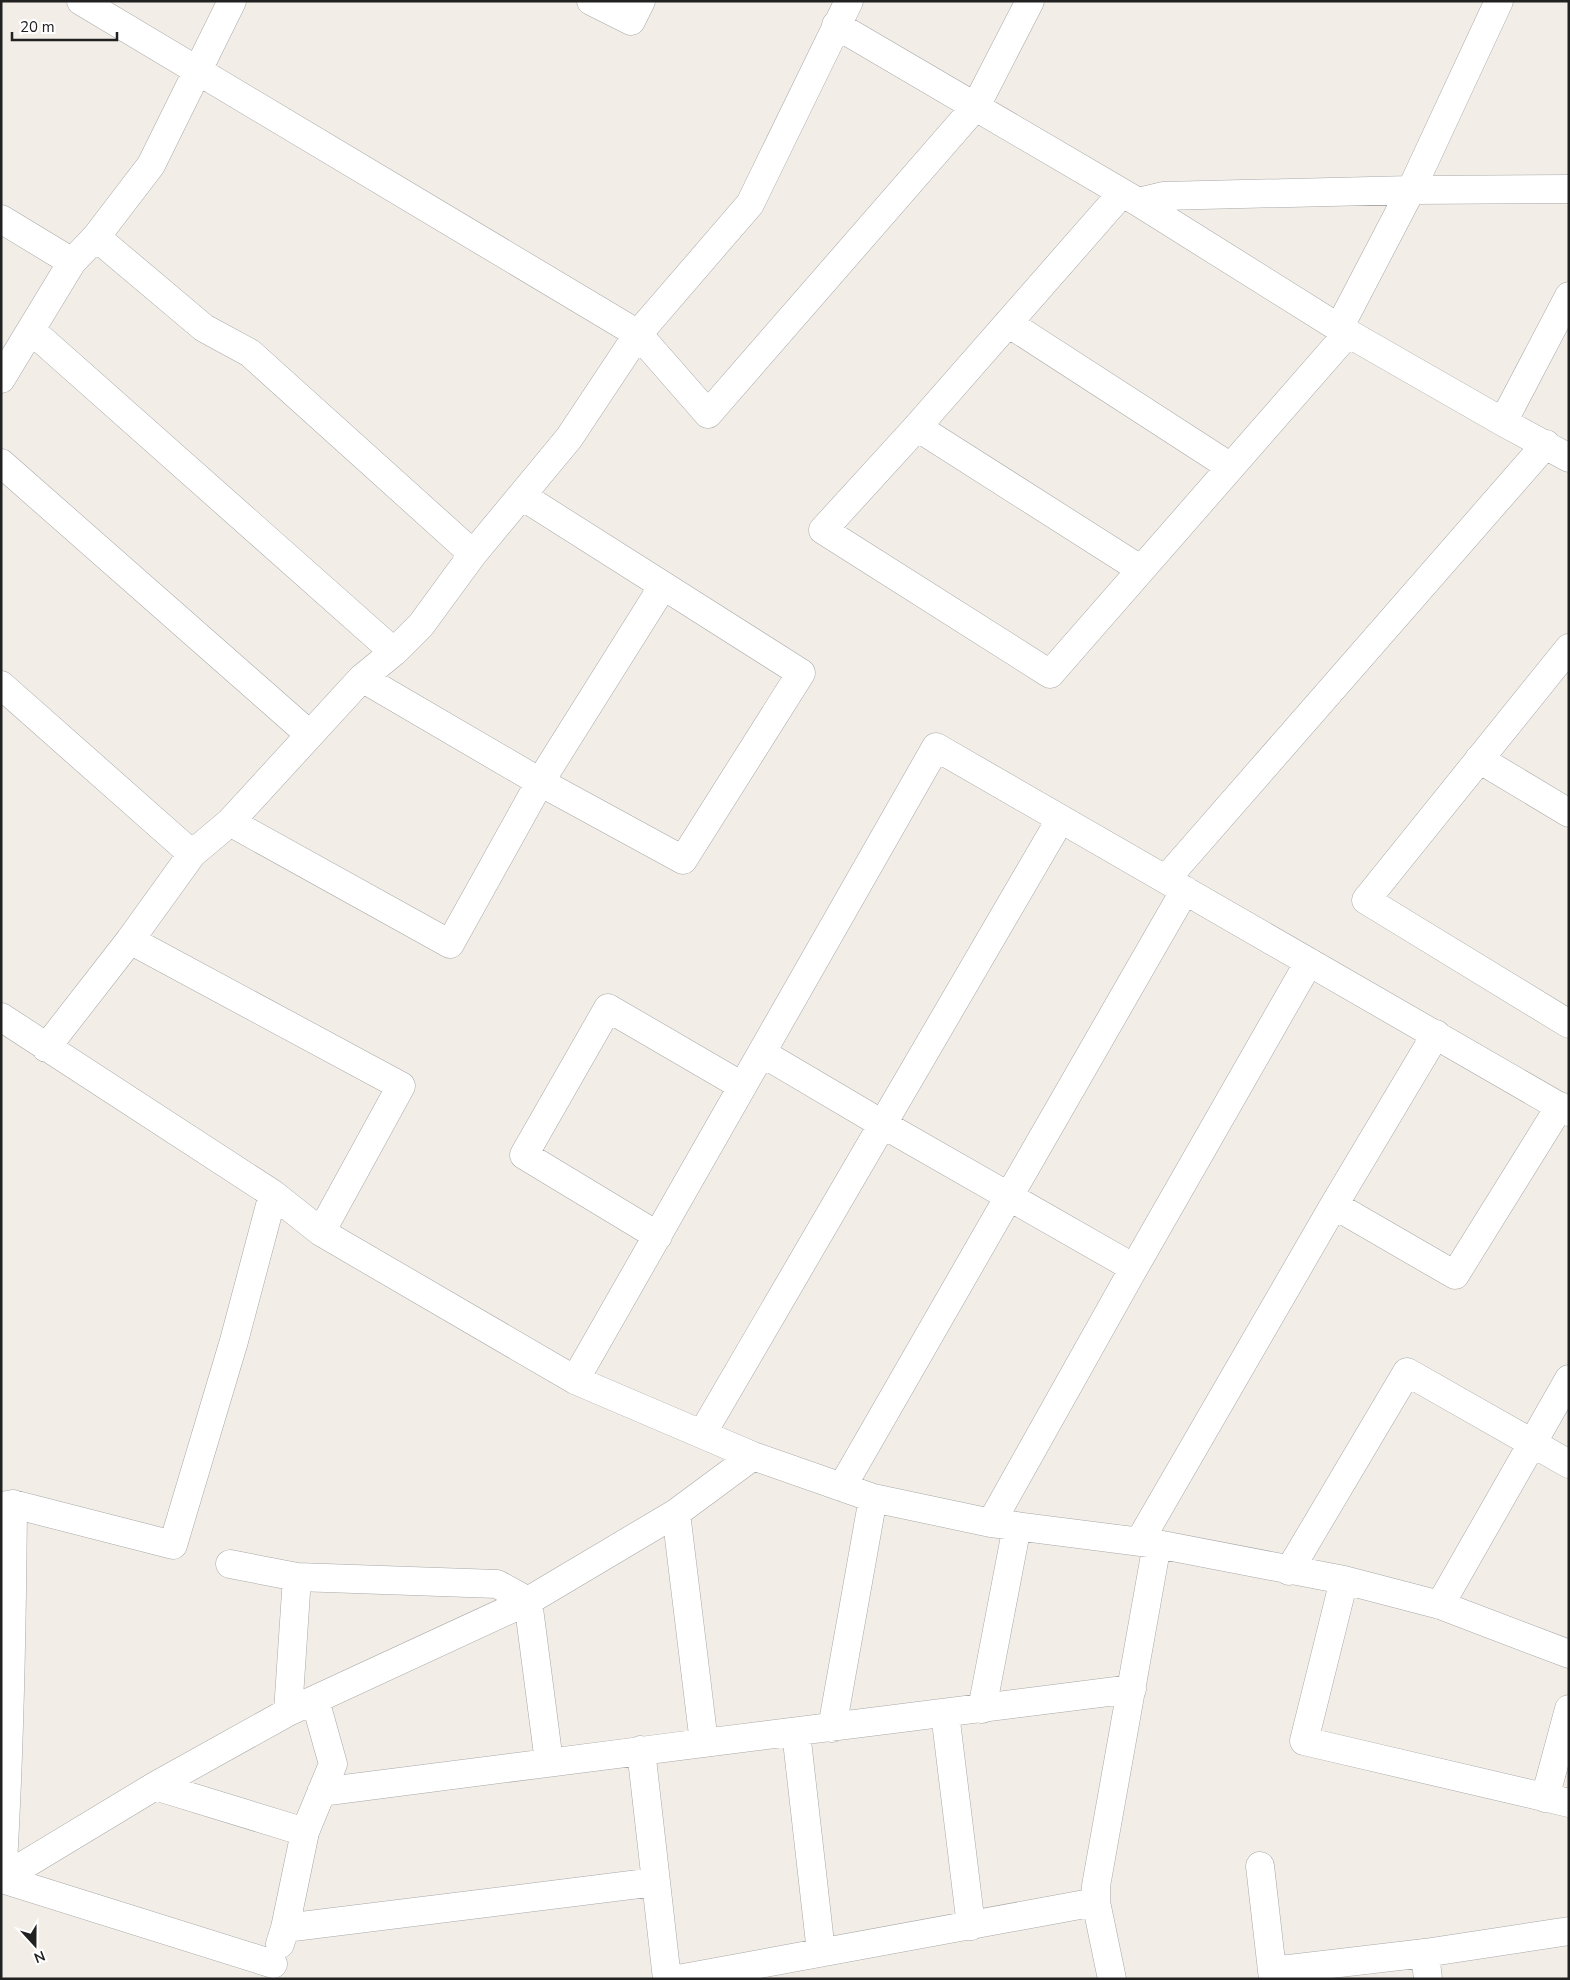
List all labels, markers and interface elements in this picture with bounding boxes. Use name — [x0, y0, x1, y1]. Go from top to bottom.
scale bar — [12, 10, 118, 42]
text: 20 m — [20, 17, 55, 37]
north arrow — [10, 1920, 60, 1970]
text: N — [31, 1946, 48, 1967]

